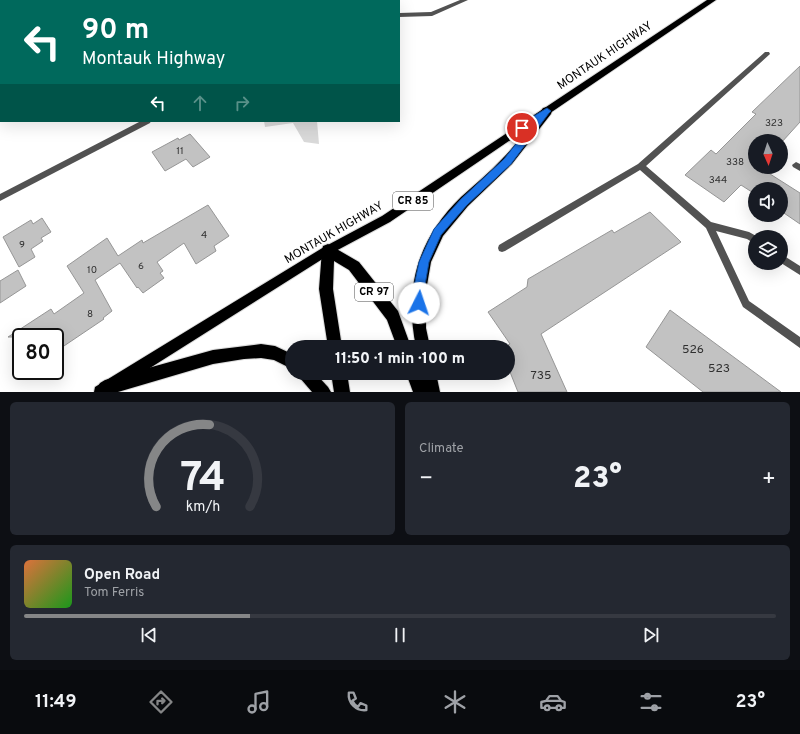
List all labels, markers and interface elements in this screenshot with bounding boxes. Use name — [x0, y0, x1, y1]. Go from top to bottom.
text: 90 m — [82, 13, 149, 49]
icon: left — [16, 16, 68, 68]
street label: MONTAUK HIGHWAY — [554, 18, 656, 94]
text: Montauk Highway — [82, 48, 225, 71]
icon: left — [147, 92, 169, 114]
icon: ahead — [189, 92, 211, 114]
icon: right — [231, 92, 253, 114]
pin — [505, 111, 539, 145]
icon: arrive — [511, 117, 533, 139]
house number: 323 — [765, 117, 783, 130]
north arrow — [748, 134, 788, 174]
map controls — [748, 134, 788, 270]
house number: 11 — [176, 145, 184, 158]
house number: 338 — [726, 156, 744, 169]
house number: 344 — [709, 174, 727, 187]
button: sound — [748, 182, 788, 222]
road number: CR 85 — [393, 192, 433, 210]
street label: MONTAUK HIGHWAY — [282, 198, 387, 268]
house number: 4 — [201, 229, 207, 242]
button: layers — [748, 230, 788, 270]
house number: 9 — [19, 239, 25, 252]
house number: 6 — [138, 260, 144, 273]
house number: 10 — [87, 264, 97, 277]
position arrow — [398, 282, 440, 324]
road number: CR 97 — [355, 283, 393, 301]
house number: 8 — [87, 308, 93, 321]
speed limit sign: 80 — [12, 328, 64, 380]
house number: 526 — [682, 342, 704, 358]
text: 11:50 · 1 min · 100 m — [335, 350, 465, 369]
house number: 523 — [708, 361, 730, 377]
house number: 735 — [531, 368, 551, 384]
text: Climate — [419, 441, 464, 457]
text: 74 — [180, 452, 225, 505]
text: 23° — [573, 461, 622, 498]
text: − — [419, 466, 433, 493]
text: + — [762, 466, 776, 493]
text: km/h — [185, 497, 220, 515]
text: Open Road — [84, 566, 160, 585]
text: Tom Ferris — [84, 585, 144, 601]
icon: previous — [138, 624, 160, 646]
icon: pause — [389, 624, 411, 646]
icon: next — [640, 624, 662, 646]
icon: directions — [147, 688, 175, 716]
icon: music — [245, 688, 273, 716]
icon: phone — [343, 688, 371, 716]
icon: climate — [441, 688, 469, 716]
icon: car — [539, 688, 567, 716]
icon: filters — [637, 688, 665, 716]
text: 11:49 — [35, 691, 77, 714]
text: 23° — [736, 691, 765, 714]

